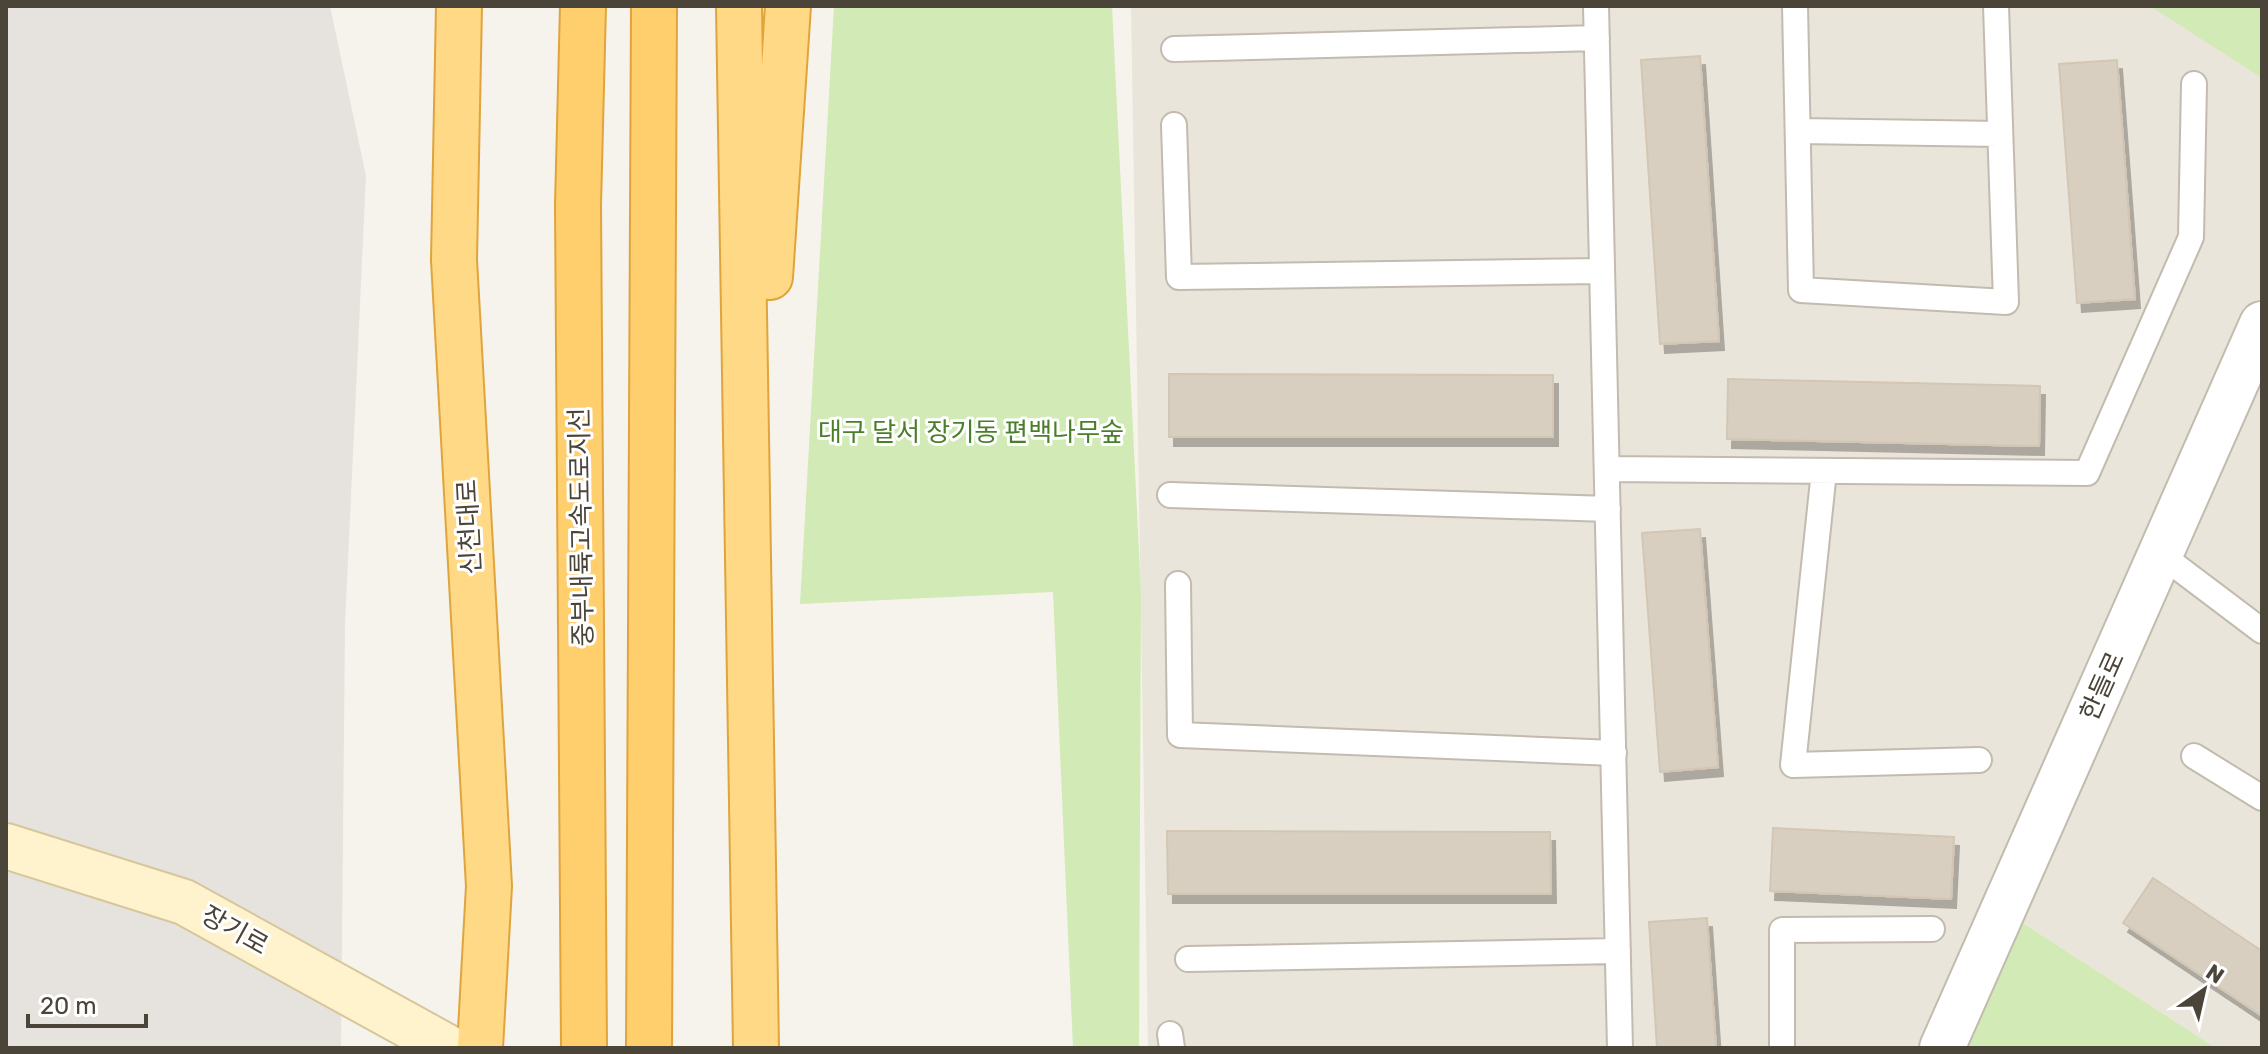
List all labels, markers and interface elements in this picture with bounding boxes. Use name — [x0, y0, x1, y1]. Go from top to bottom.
street label: 중부내륙고속도로지선 — [564, 407, 599, 647]
park label: 대구 달서 장기동 편백나무숲 — [818, 417, 1124, 448]
street label: 신천대로 — [452, 478, 487, 576]
street label: 한들로 — [2074, 647, 2131, 725]
street label: 장기로 — [196, 899, 274, 961]
north arrow — [2164, 950, 2244, 1030]
text: N — [2201, 958, 2229, 989]
scale bar — [28, 978, 146, 1028]
text: 20 m — [40, 992, 97, 1020]

